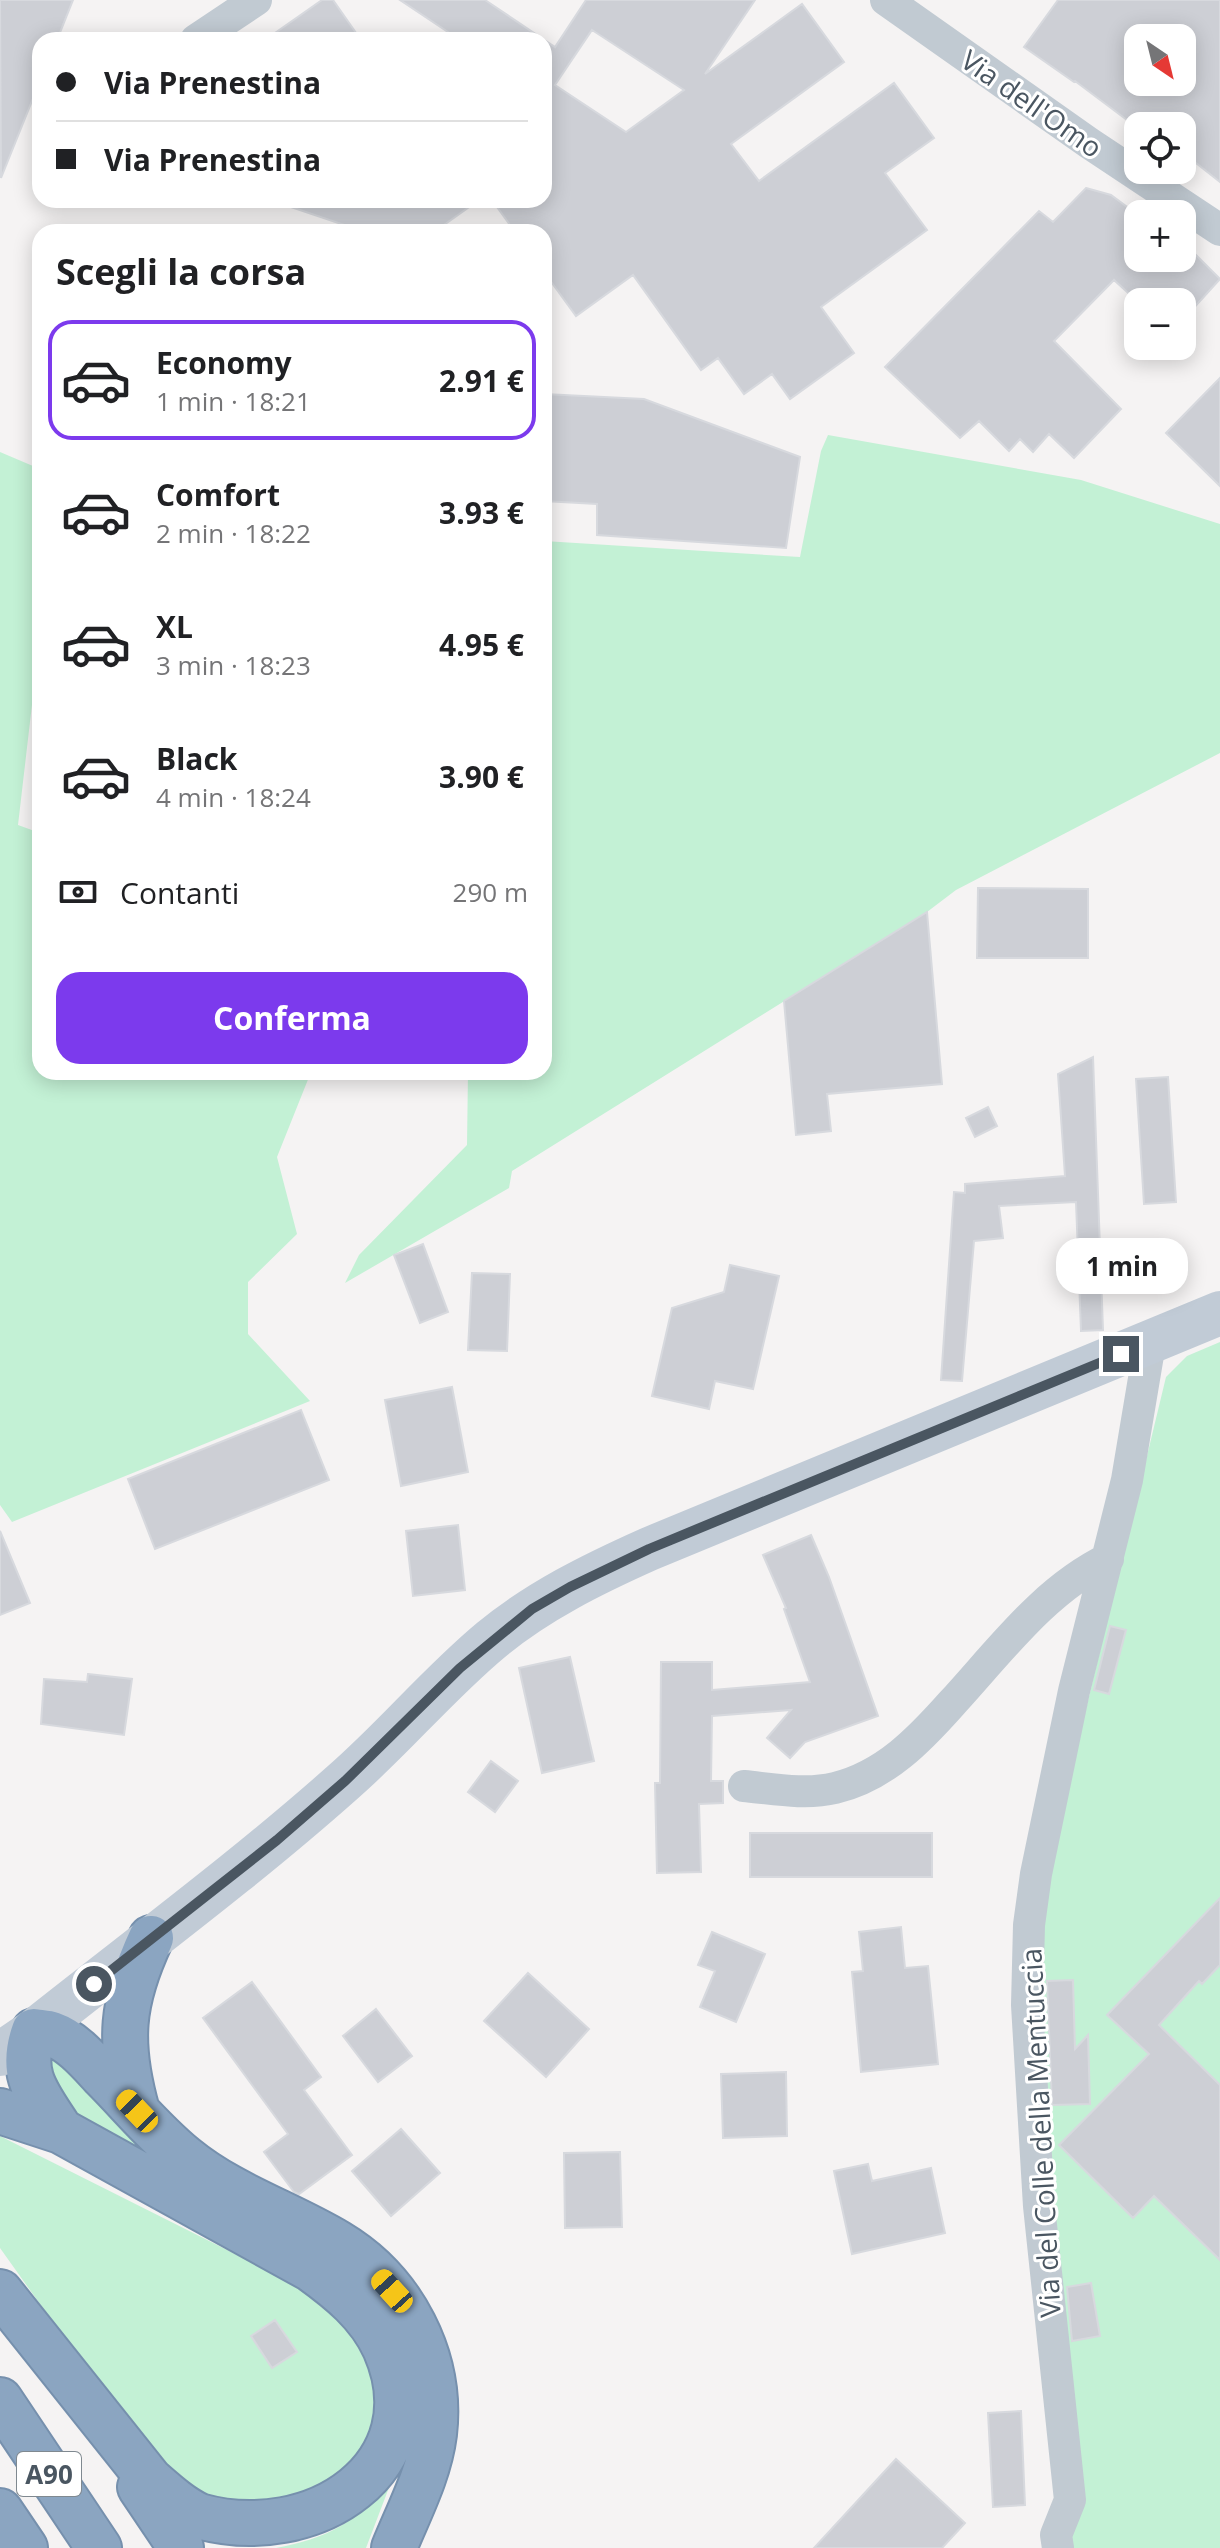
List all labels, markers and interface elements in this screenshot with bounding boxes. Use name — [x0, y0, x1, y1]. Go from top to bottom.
north arrow — [1124, 24, 1196, 96]
map controls — [1124, 24, 1196, 360]
street label: Via dell'Omo — [954, 40, 1110, 166]
text: Via Prenestina — [104, 62, 321, 103]
button: locate — [1124, 112, 1196, 184]
text: Via Prenestina — [104, 139, 321, 180]
button: + — [1124, 200, 1196, 272]
text: Scegli la corsa — [56, 247, 306, 296]
button: − — [1124, 288, 1196, 360]
text: Economy — [156, 342, 292, 383]
icon: car — [60, 344, 132, 416]
text: 2.91 € — [439, 360, 524, 401]
text: 1 min · 18:21 — [156, 383, 311, 419]
text: Comfort — [156, 474, 280, 515]
icon: car — [60, 476, 132, 548]
text: 3.93 € — [439, 492, 524, 533]
text: 2 min · 18:22 — [156, 515, 311, 551]
text: XL — [156, 606, 193, 647]
icon: car — [60, 608, 132, 680]
text: 4.95 € — [439, 624, 524, 665]
text: 3 min · 18:23 — [156, 647, 311, 683]
text: Black — [156, 738, 237, 779]
icon: car — [60, 740, 132, 812]
text: 3.90 € — [439, 756, 524, 797]
text: 4 min · 18:24 — [156, 779, 311, 815]
icon: cash — [56, 870, 100, 914]
text: Contanti — [120, 872, 239, 913]
text: 290 m — [453, 874, 528, 910]
button: Conferma — [56, 972, 528, 1064]
callout: 1 min — [1055, 1238, 1187, 1294]
text: 1 min — [1086, 1248, 1158, 1284]
route end — [1103, 1336, 1139, 1372]
street label: Via del Colle della Mentuccia — [1011, 1947, 1069, 2319]
route start — [76, 1966, 112, 2002]
car — [112, 2085, 162, 2137]
car — [367, 2265, 417, 2317]
road number: A90 — [17, 2452, 81, 2496]

